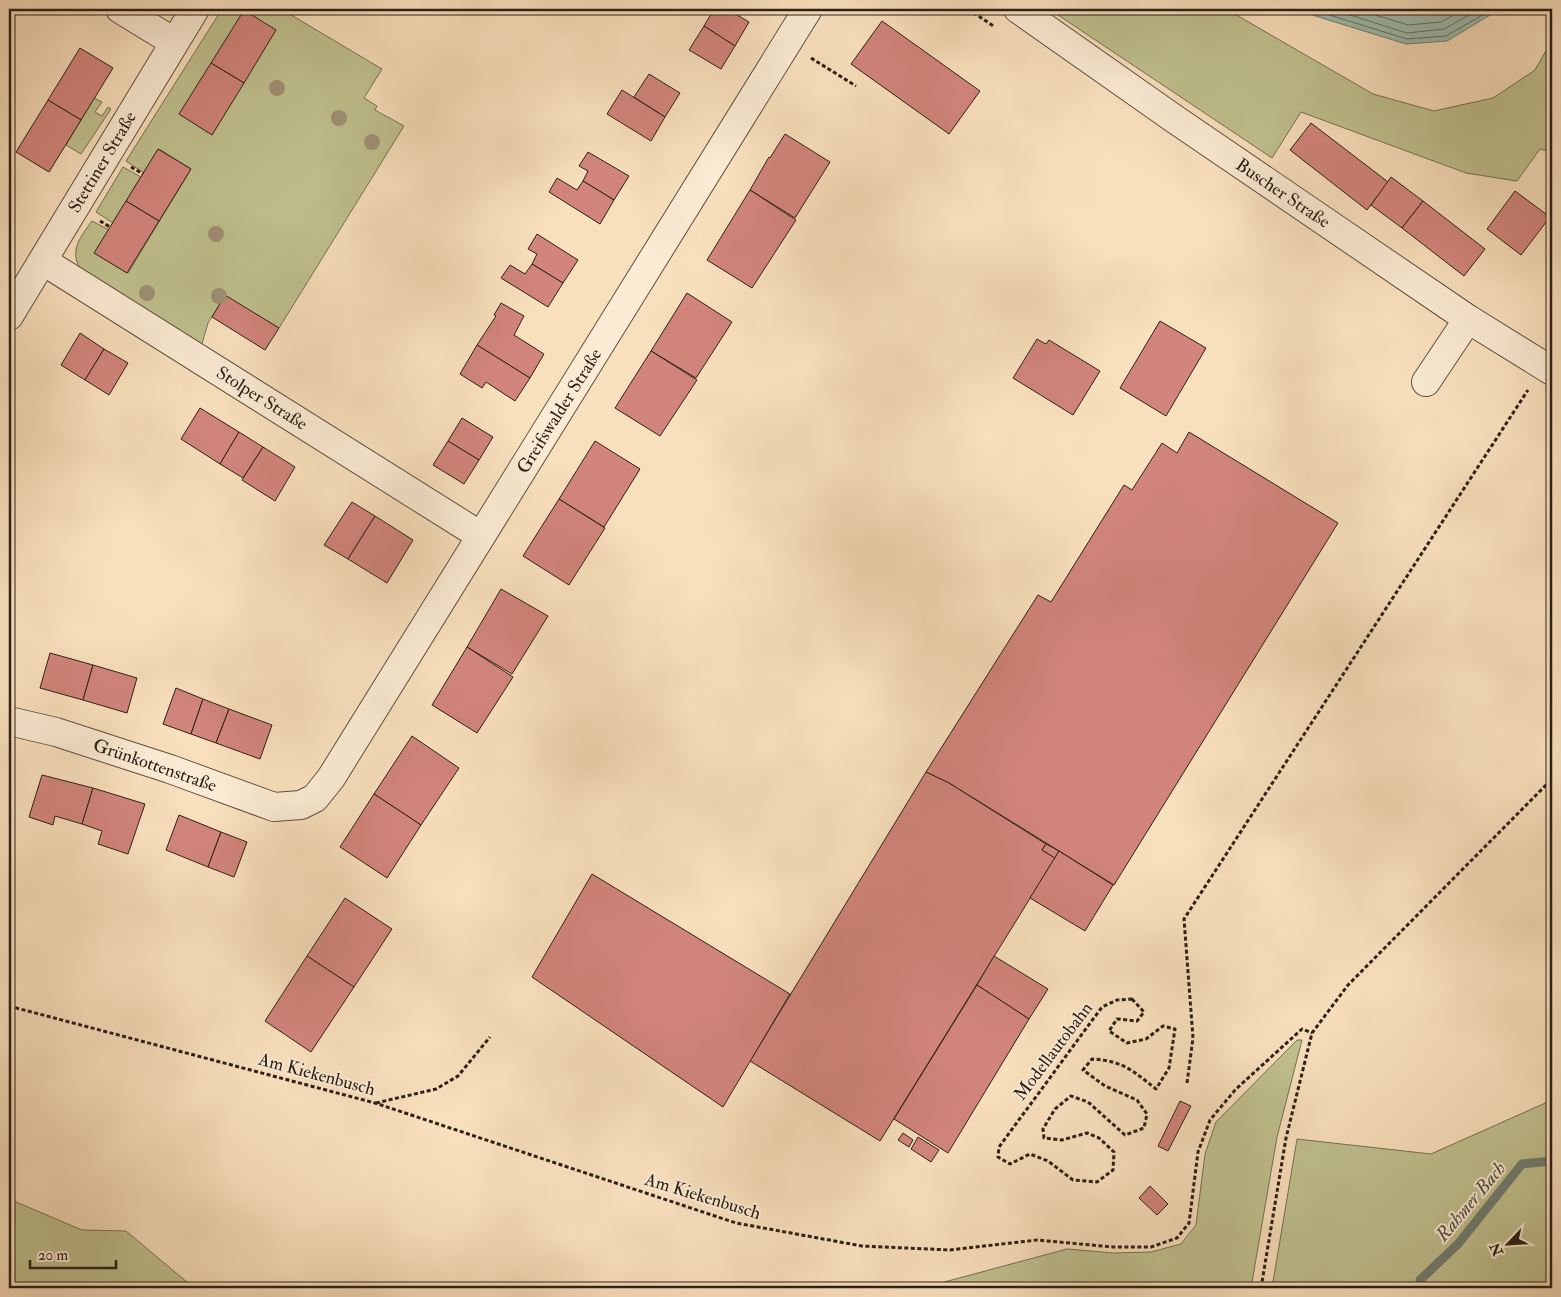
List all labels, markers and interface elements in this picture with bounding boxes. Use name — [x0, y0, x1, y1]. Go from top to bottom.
street label: Stettiner Straße — [63, 107, 142, 217]
street label: Buscher Straße — [1231, 153, 1335, 234]
street label: Greifswalder Straße — [512, 344, 607, 478]
street label: Stolper Straße — [212, 361, 312, 436]
street label: Grünkottenstraße — [90, 734, 220, 798]
street label: Modellautobahn — [1009, 997, 1098, 1105]
street label: Am Kiekenbusch — [255, 1048, 378, 1101]
water label: Rahmer Bach — [1430, 1157, 1511, 1247]
street label: Am Kiekenbusch — [641, 1168, 764, 1225]
north arrow — [1484, 1220, 1534, 1270]
scale bar — [30, 1237, 116, 1269]
text: N — [1486, 1240, 1507, 1259]
text: 20 m — [38, 1246, 68, 1265]

